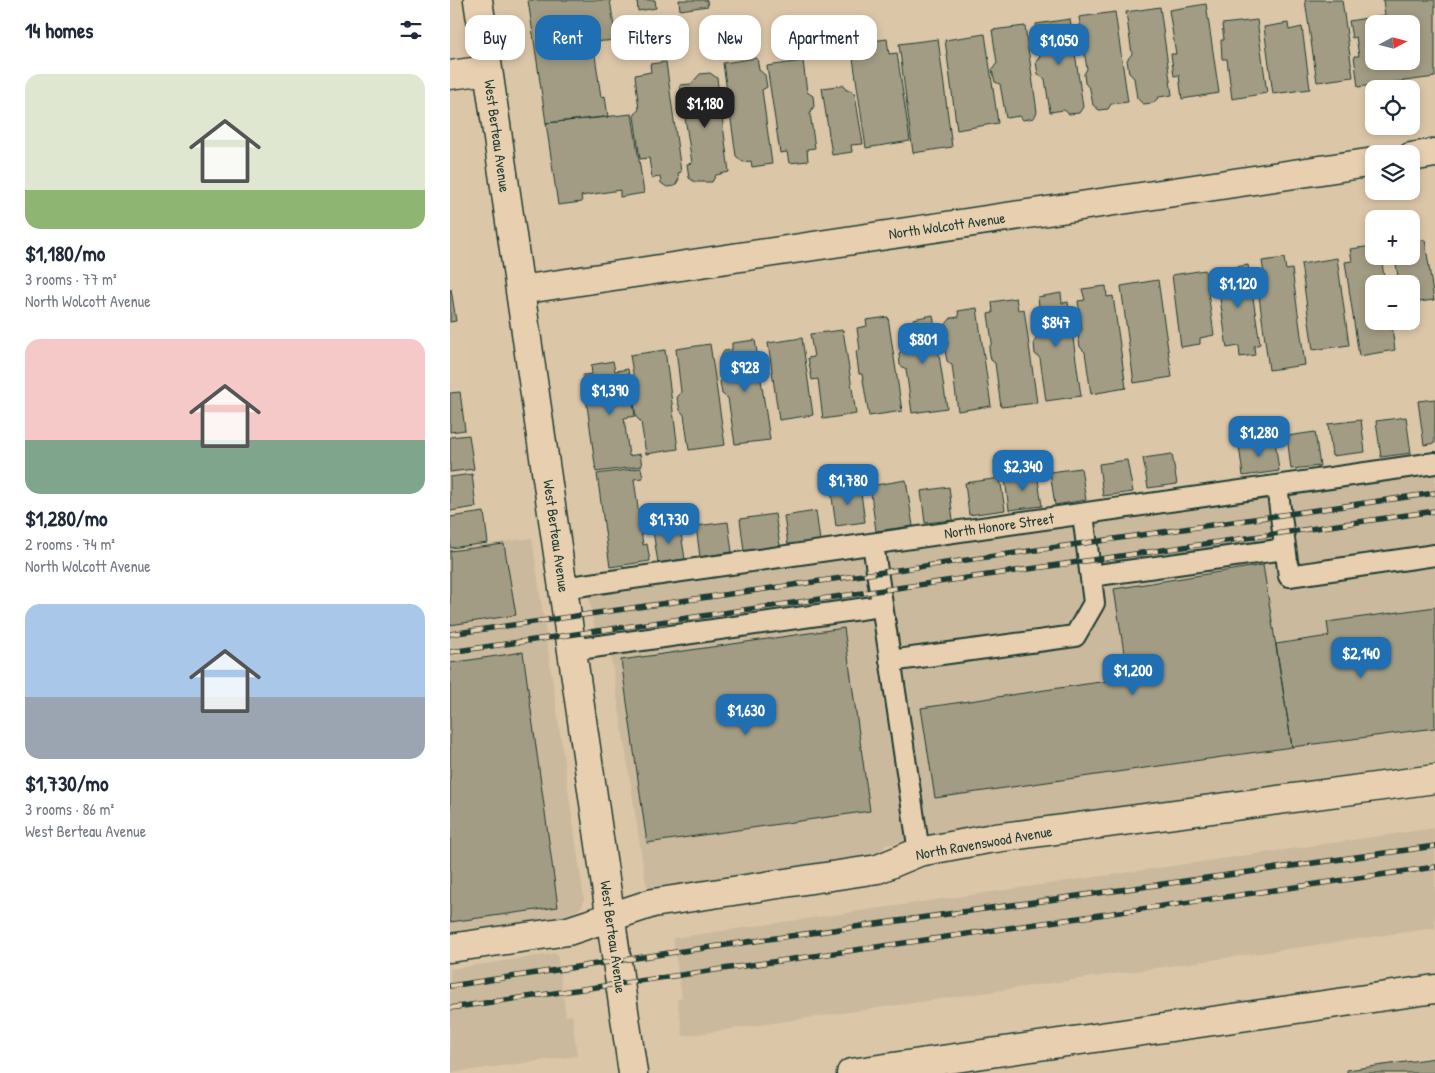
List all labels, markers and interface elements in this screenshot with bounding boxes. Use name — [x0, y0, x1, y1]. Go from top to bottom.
chip: Buy — [465, 15, 525, 60]
chip: Rent — [535, 15, 601, 60]
chip: Filters — [611, 15, 689, 60]
chip: New — [699, 15, 761, 60]
chip: Apartment — [771, 15, 877, 60]
north arrow — [1365, 15, 1420, 70]
map controls — [1365, 15, 1420, 330]
text: 14 homes — [25, 16, 93, 45]
icon: filters — [397, 16, 425, 44]
pin: $1,050 — [1018, 23, 1100, 66]
text: $1,050 — [1040, 29, 1078, 51]
street label: West Berteau Avenue — [479, 78, 516, 194]
button: locate — [1365, 80, 1420, 135]
pin: $1,180 — [664, 86, 746, 129]
text: $1,180 — [686, 92, 724, 114]
icon: home — [180, 106, 270, 196]
button: layers — [1365, 145, 1420, 200]
street label: North Wolcott Avenue — [887, 207, 1007, 244]
button: + — [1365, 210, 1420, 265]
text: $1,180/mo — [25, 239, 105, 268]
pin: $1,120 — [1197, 266, 1279, 309]
text: 3 rooms · 77 m² — [25, 268, 117, 290]
text: $1,120 — [1219, 272, 1257, 294]
button: − — [1365, 275, 1420, 330]
text: North Wolcott Avenue — [25, 290, 151, 312]
pin: $847 — [1026, 306, 1086, 348]
text: $847 — [1042, 311, 1070, 333]
pin: $801 — [893, 322, 953, 365]
text: $801 — [909, 328, 937, 350]
pin: $928 — [715, 350, 775, 393]
text: $928 — [731, 356, 759, 378]
icon: home — [180, 371, 270, 461]
pin: $1,390 — [569, 374, 651, 416]
text: $1,390 — [591, 379, 629, 401]
pin: $1,280 — [1218, 416, 1300, 458]
text: $1,280 — [1240, 421, 1278, 443]
pin: $2,340 — [982, 450, 1064, 492]
text: $2,340 — [1003, 455, 1043, 477]
pin: $1,780 — [807, 464, 889, 506]
text: $1,780 — [828, 469, 868, 491]
street label: West Berteau Avenue — [538, 478, 575, 594]
pin: $1,730 — [628, 502, 710, 545]
text: $1,280/mo — [25, 504, 107, 533]
street label: North Honore Street — [943, 507, 1056, 544]
text: $1,730 — [649, 508, 689, 530]
text: 2 rooms · 74 m² — [25, 533, 115, 555]
text: North Wolcott Avenue — [25, 555, 151, 577]
icon: home — [180, 636, 270, 726]
pin: $2,140 — [1320, 636, 1402, 679]
text: $2,140 — [1342, 642, 1380, 664]
pin: $1,200 — [1092, 654, 1174, 696]
text: $1,200 — [1114, 659, 1152, 681]
pin: $1,630 — [705, 694, 787, 736]
text: $1,630 — [727, 699, 765, 721]
text: $1,730/mo — [25, 769, 108, 798]
text: 3 rooms · 86 m² — [25, 798, 114, 820]
text: West Berteau Avenue — [25, 820, 146, 842]
street label: North Ravenswood Avenue — [914, 820, 1054, 865]
street label: West Berteau Avenue — [595, 879, 632, 995]

